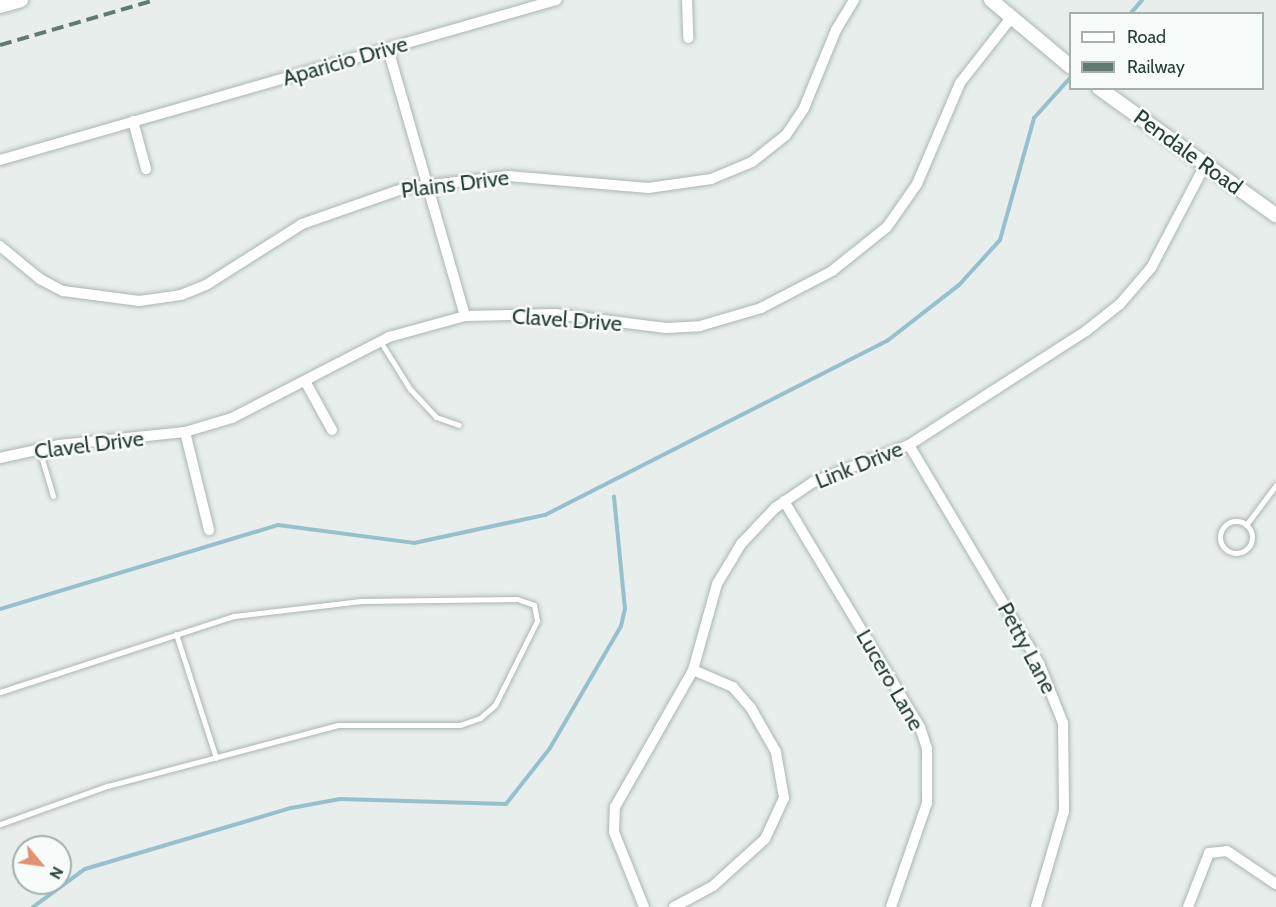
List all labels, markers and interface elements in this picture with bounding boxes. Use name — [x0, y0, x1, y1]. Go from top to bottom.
legend — [1069, 12, 1264, 90]
text: Road — [1127, 26, 1166, 48]
street label: Aparicio Drive — [279, 31, 411, 91]
text: Railway — [1127, 56, 1185, 78]
street label: Pendale Road — [1129, 104, 1247, 200]
street label: Plains Drive — [400, 164, 510, 204]
street label: Clavel Drive — [511, 303, 623, 337]
street label: Clavel Drive — [33, 425, 145, 465]
street label: Link Drive — [811, 436, 907, 494]
street label: Petty Lane — [992, 598, 1062, 698]
street label: Lucero Lane — [850, 625, 930, 735]
north arrow — [12, 835, 72, 895]
text: N — [45, 863, 67, 883]

